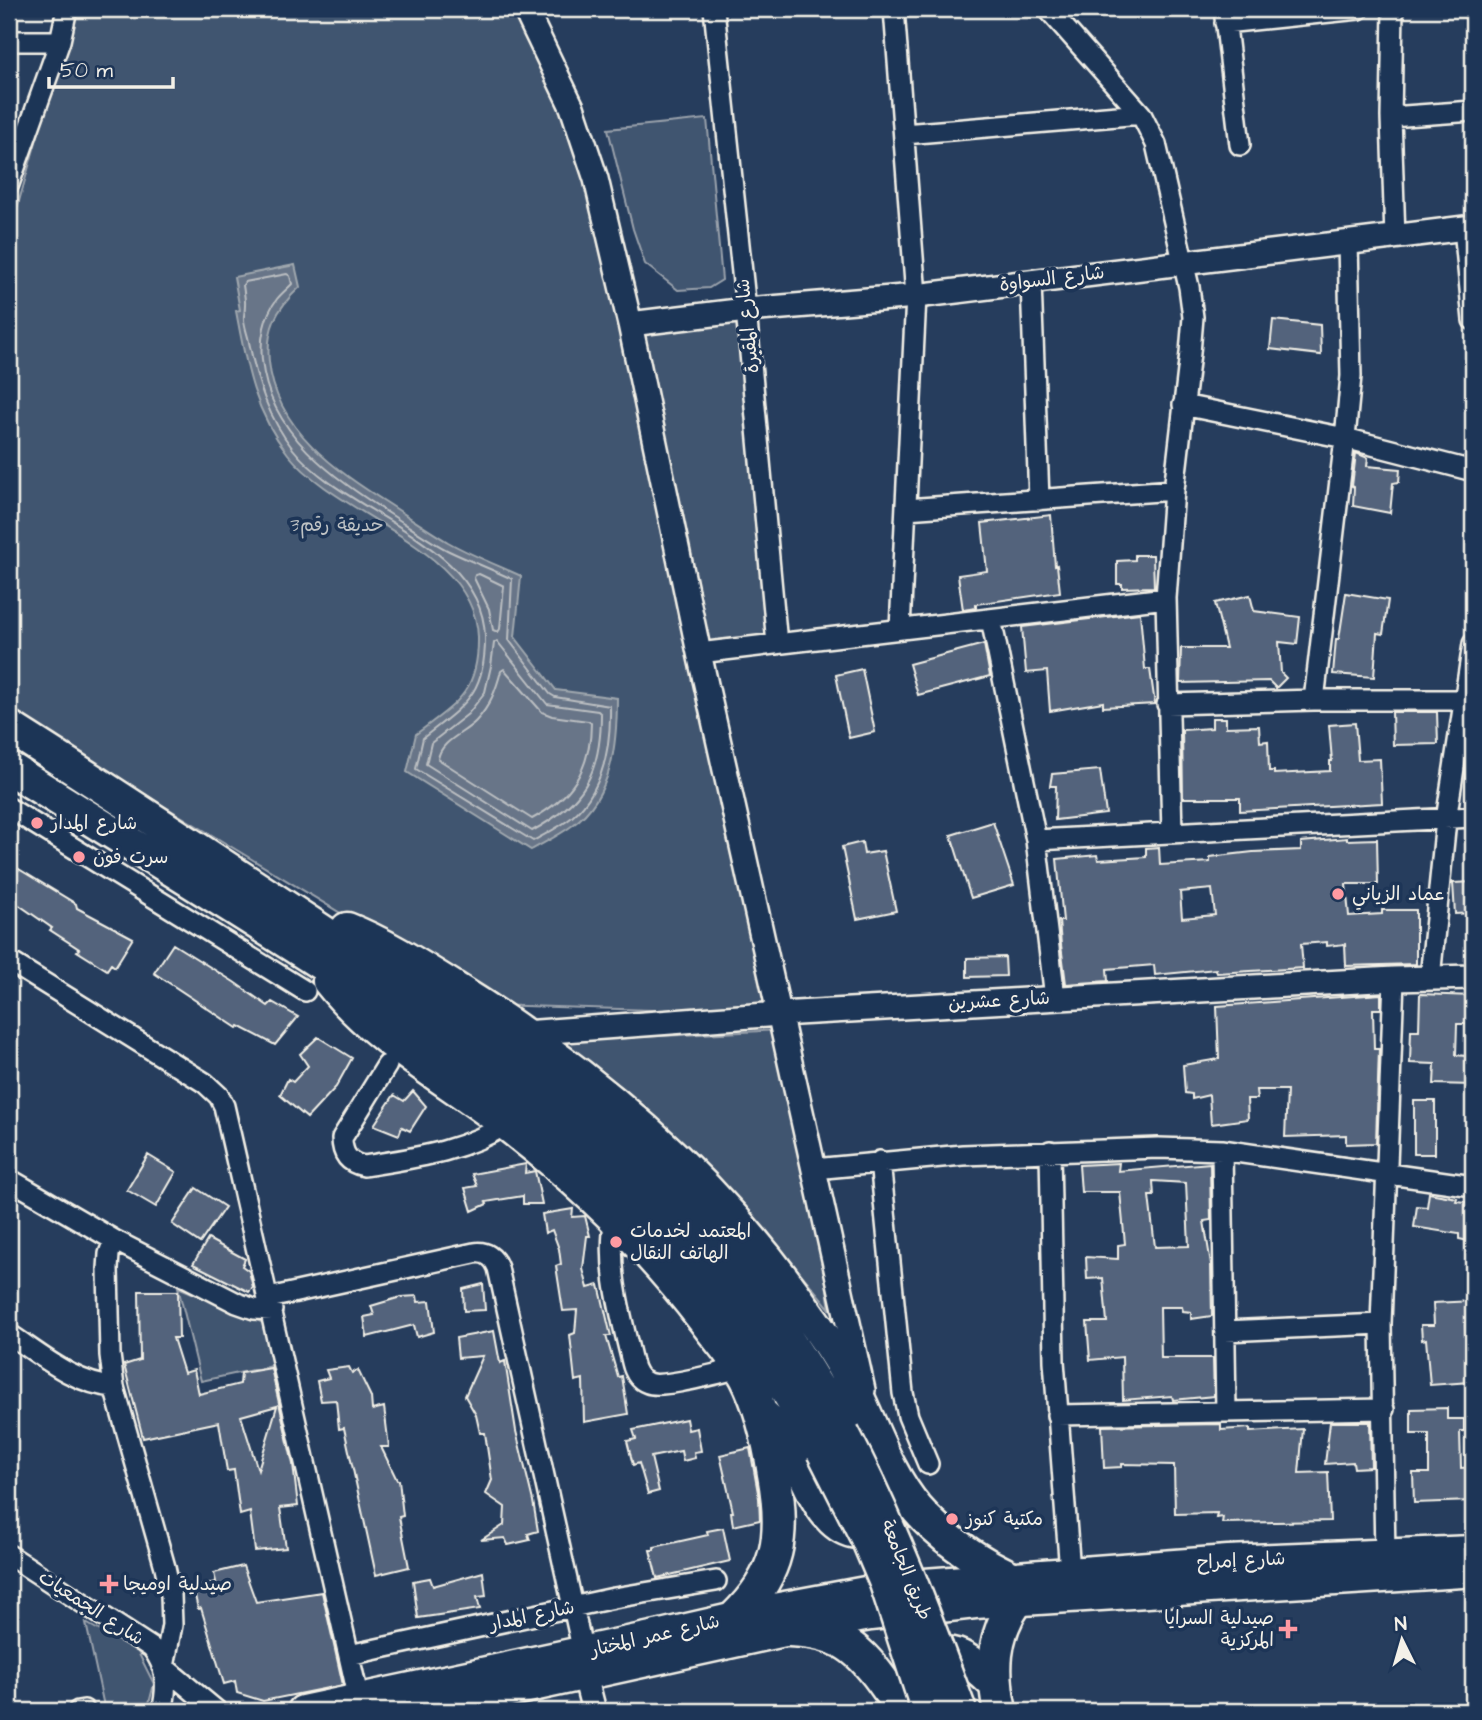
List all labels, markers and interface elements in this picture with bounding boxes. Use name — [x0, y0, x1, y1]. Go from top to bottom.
scale bar — [49, 46, 173, 90]
text: 50 m — [60, 56, 114, 85]
street label: شارع السواوة — [998, 259, 1106, 299]
street label: شارع المقبرة — [730, 277, 766, 375]
park label: حديقة رقم3 — [290, 512, 384, 539]
place label: شارع المدار — [49, 810, 137, 837]
marker: شارع المدار — [29, 815, 45, 831]
place label: سرت فون — [93, 844, 169, 871]
marker: سرت فون — [71, 849, 87, 865]
place label: عماد الزياني — [1352, 881, 1446, 910]
marker: عماد الزياني — [1330, 886, 1346, 902]
street label: شارع عشرين — [947, 985, 1051, 1017]
place label: المعتمد لخدمات الهاتف النقال — [630, 1218, 751, 1267]
marker: المعتمد لخدمات الهاتف النقال — [608, 1234, 624, 1250]
place label: مكتية كنوز — [964, 1506, 1043, 1533]
marker: مكتية كنوز — [944, 1511, 960, 1527]
street label: طريق الجامعة — [874, 1516, 938, 1624]
street label: شارع إمراح — [1196, 1545, 1286, 1577]
street label: شارع الجمعيات — [33, 1564, 149, 1652]
place label: صيدلية اوميجا — [123, 1571, 232, 1598]
marker: صيدلية اوميجا — [101, 1576, 117, 1592]
street label: شارع المدار — [485, 1594, 577, 1639]
north arrow — [1366, 1604, 1436, 1674]
place label: صيدلية السرايا المركزية — [1164, 1605, 1274, 1654]
street label: شارع عمر المختار — [586, 1608, 722, 1664]
text: N — [1394, 1611, 1408, 1639]
marker: صيدلية السرايا المركزية — [1280, 1621, 1296, 1637]

